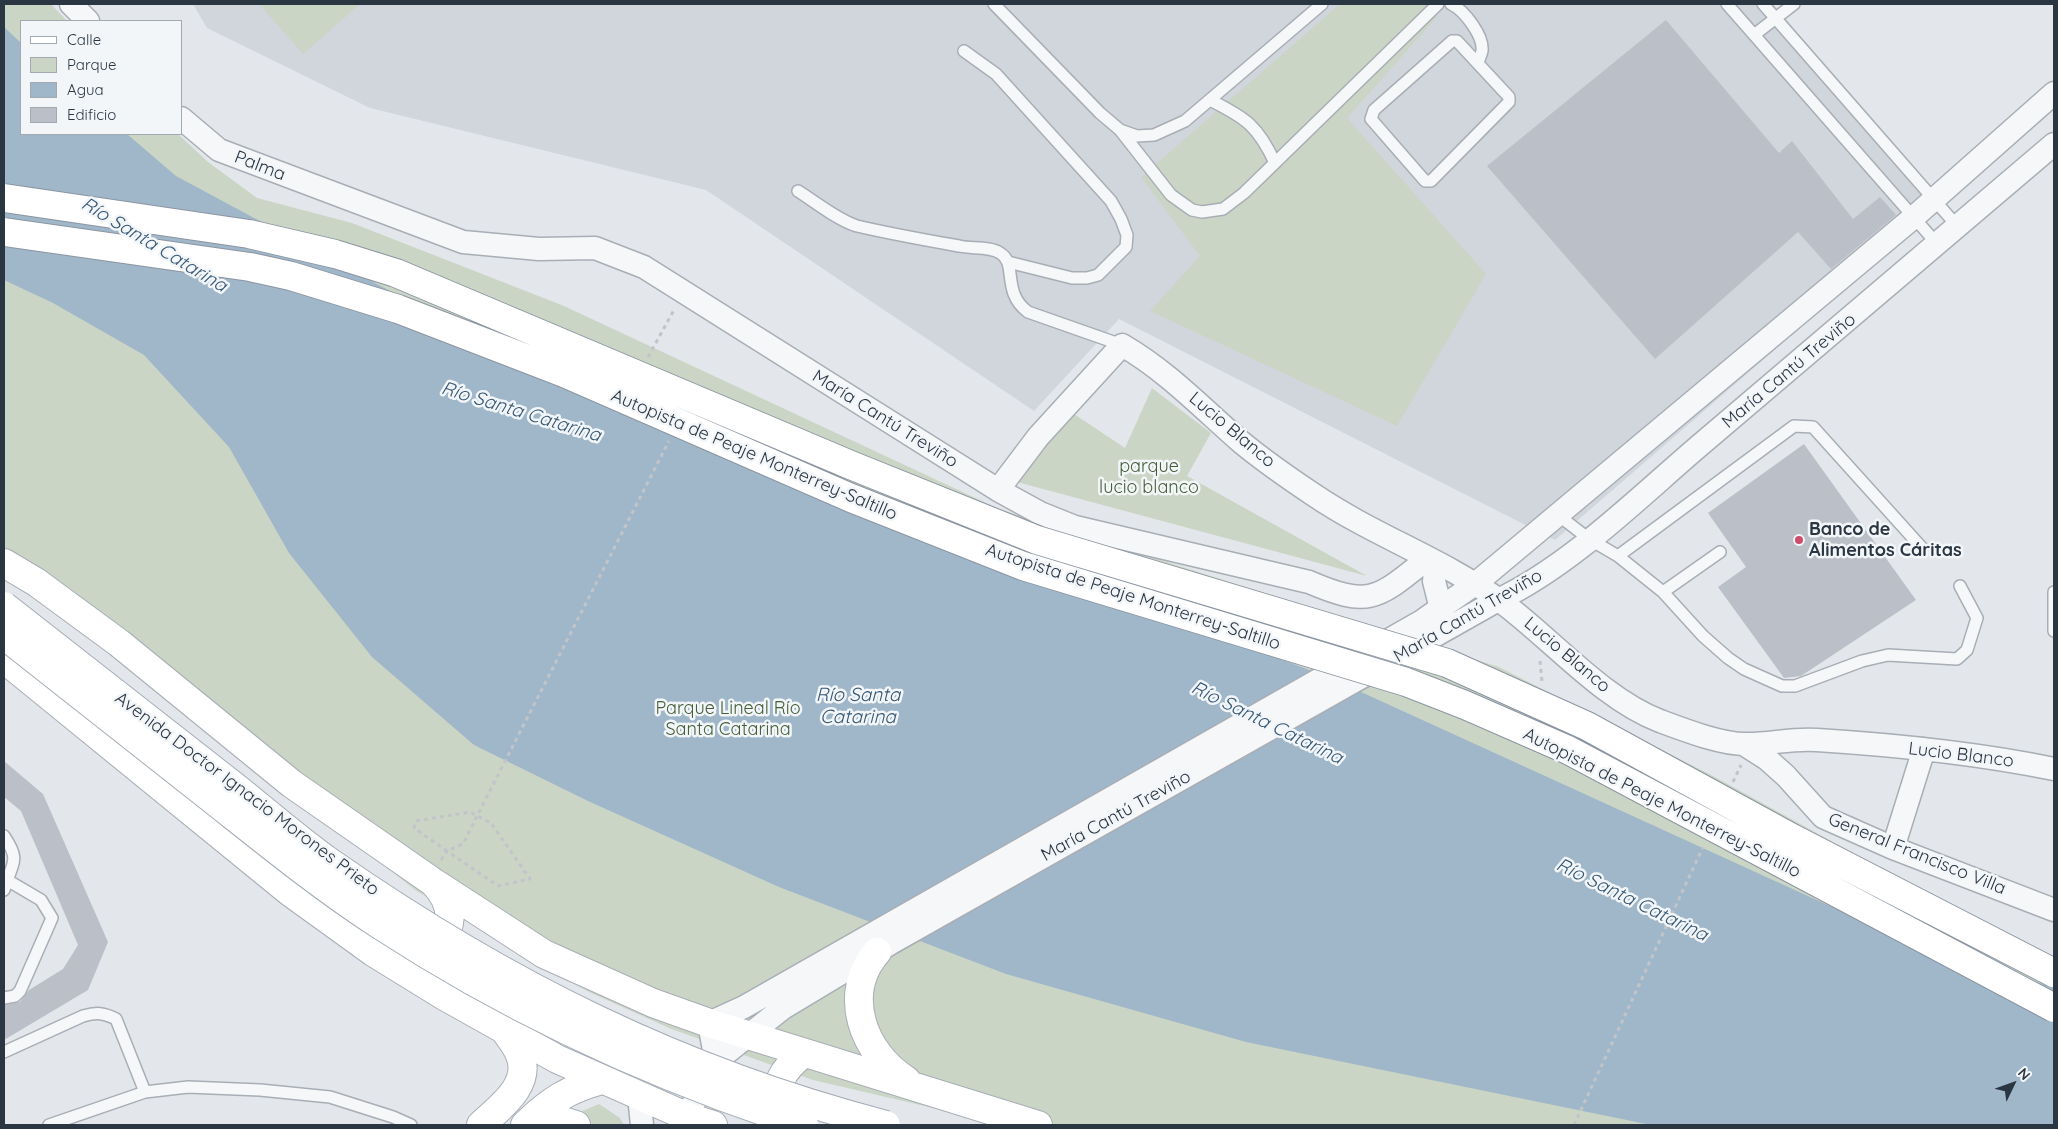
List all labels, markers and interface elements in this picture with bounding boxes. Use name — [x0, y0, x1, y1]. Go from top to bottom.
legend — [20, 20, 182, 135]
text: Calle — [67, 30, 101, 49]
text: Parque — [67, 55, 117, 74]
text: Agua — [67, 80, 104, 99]
text: Edificio — [67, 105, 116, 124]
street label: Palma — [231, 146, 289, 186]
water label: Río Santa Catarina — [77, 193, 231, 297]
street label: María Cantú Treviño — [1718, 309, 1860, 433]
street label: María Cantú Treviño — [808, 365, 962, 473]
water label: Río Santa Catarina — [439, 377, 603, 447]
street label: Autopista de Peaje Monterrey-Saltillo — [608, 385, 900, 525]
street label: Lucio Blanco — [1184, 388, 1280, 472]
park label: parque lucio blanco — [1099, 456, 1199, 498]
place label: Banco de Alimentos Cáritas — [1809, 519, 1962, 562]
marker: Banco de Alimentos Cáritas — [1793, 534, 1805, 546]
street label: Autopista de Peaje Monterrey-Saltillo — [983, 539, 1283, 655]
street label: María Cantú Treviño — [1390, 565, 1546, 667]
street label: Lucio Blanco — [1519, 613, 1615, 697]
water label: Río Santa Catarina — [1188, 676, 1346, 770]
water label: Río Santa Catarina — [816, 684, 900, 728]
street label: Avenida Doctor Ignacio Morones Prieto — [111, 687, 383, 901]
park label: Parque Lineal Río Santa Catarina — [655, 698, 801, 741]
street label: Autopista de Peaje Monterrey-Saltillo — [1520, 723, 1804, 883]
street label: Lucio Blanco — [1907, 738, 2015, 772]
street label: María Cantú Treviño — [1037, 766, 1195, 866]
street label: General Francisco Villa — [1825, 808, 2009, 900]
water label: Río Santa Catarina — [1553, 853, 1711, 947]
north arrow — [1988, 1059, 2038, 1109]
text: N — [2014, 1064, 2034, 1084]

